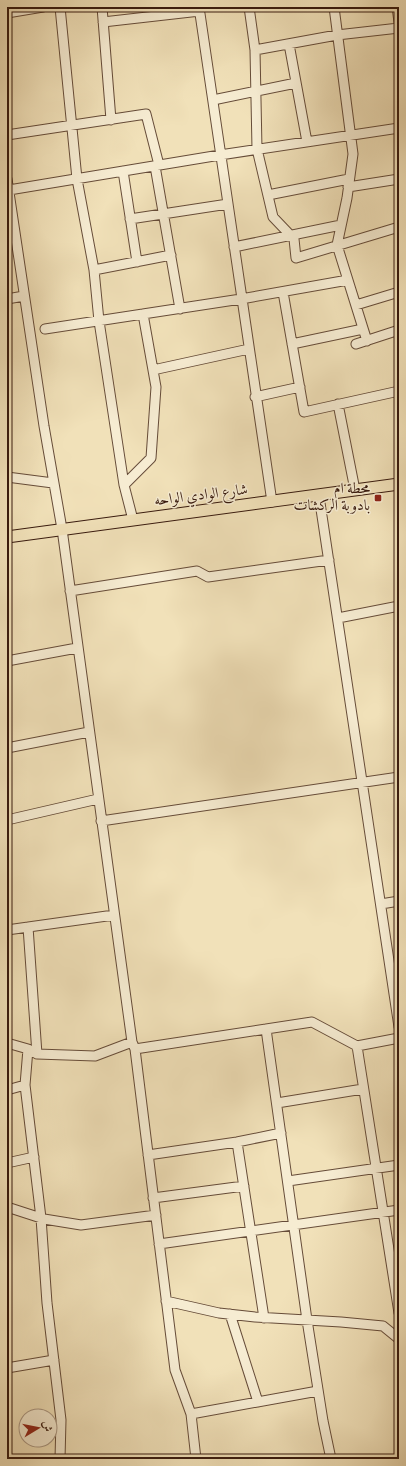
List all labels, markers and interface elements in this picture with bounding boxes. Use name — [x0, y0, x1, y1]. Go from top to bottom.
place label: محطة ام بادوبة الركشات — [294, 479, 370, 517]
street label: شارع الوادي الواحه — [153, 480, 249, 513]
marker: محطة ام بادوبة الركشات — [373, 493, 383, 503]
north arrow — [18, 1408, 58, 1448]
text: ش — [38, 1420, 56, 1433]

